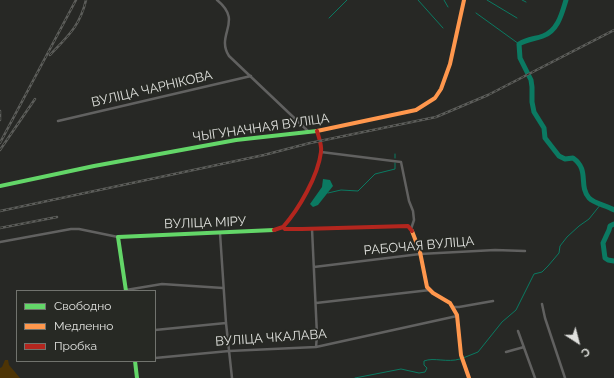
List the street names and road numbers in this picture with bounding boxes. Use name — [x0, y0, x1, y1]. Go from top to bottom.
street label: ВУЛІЦА ЧАРНІКОВА — [90, 67, 214, 111]
street label: ЧЫГУНАЧНАЯ ВУЛІЦА — [192, 111, 330, 145]
street label: ВУЛІЦА МІРУ — [164, 214, 246, 232]
street label: РАБОЧАЯ ВУЛІЦА — [363, 233, 475, 259]
street label: ВУЛІЦА ЧКАЛАВА — [215, 326, 327, 350]

